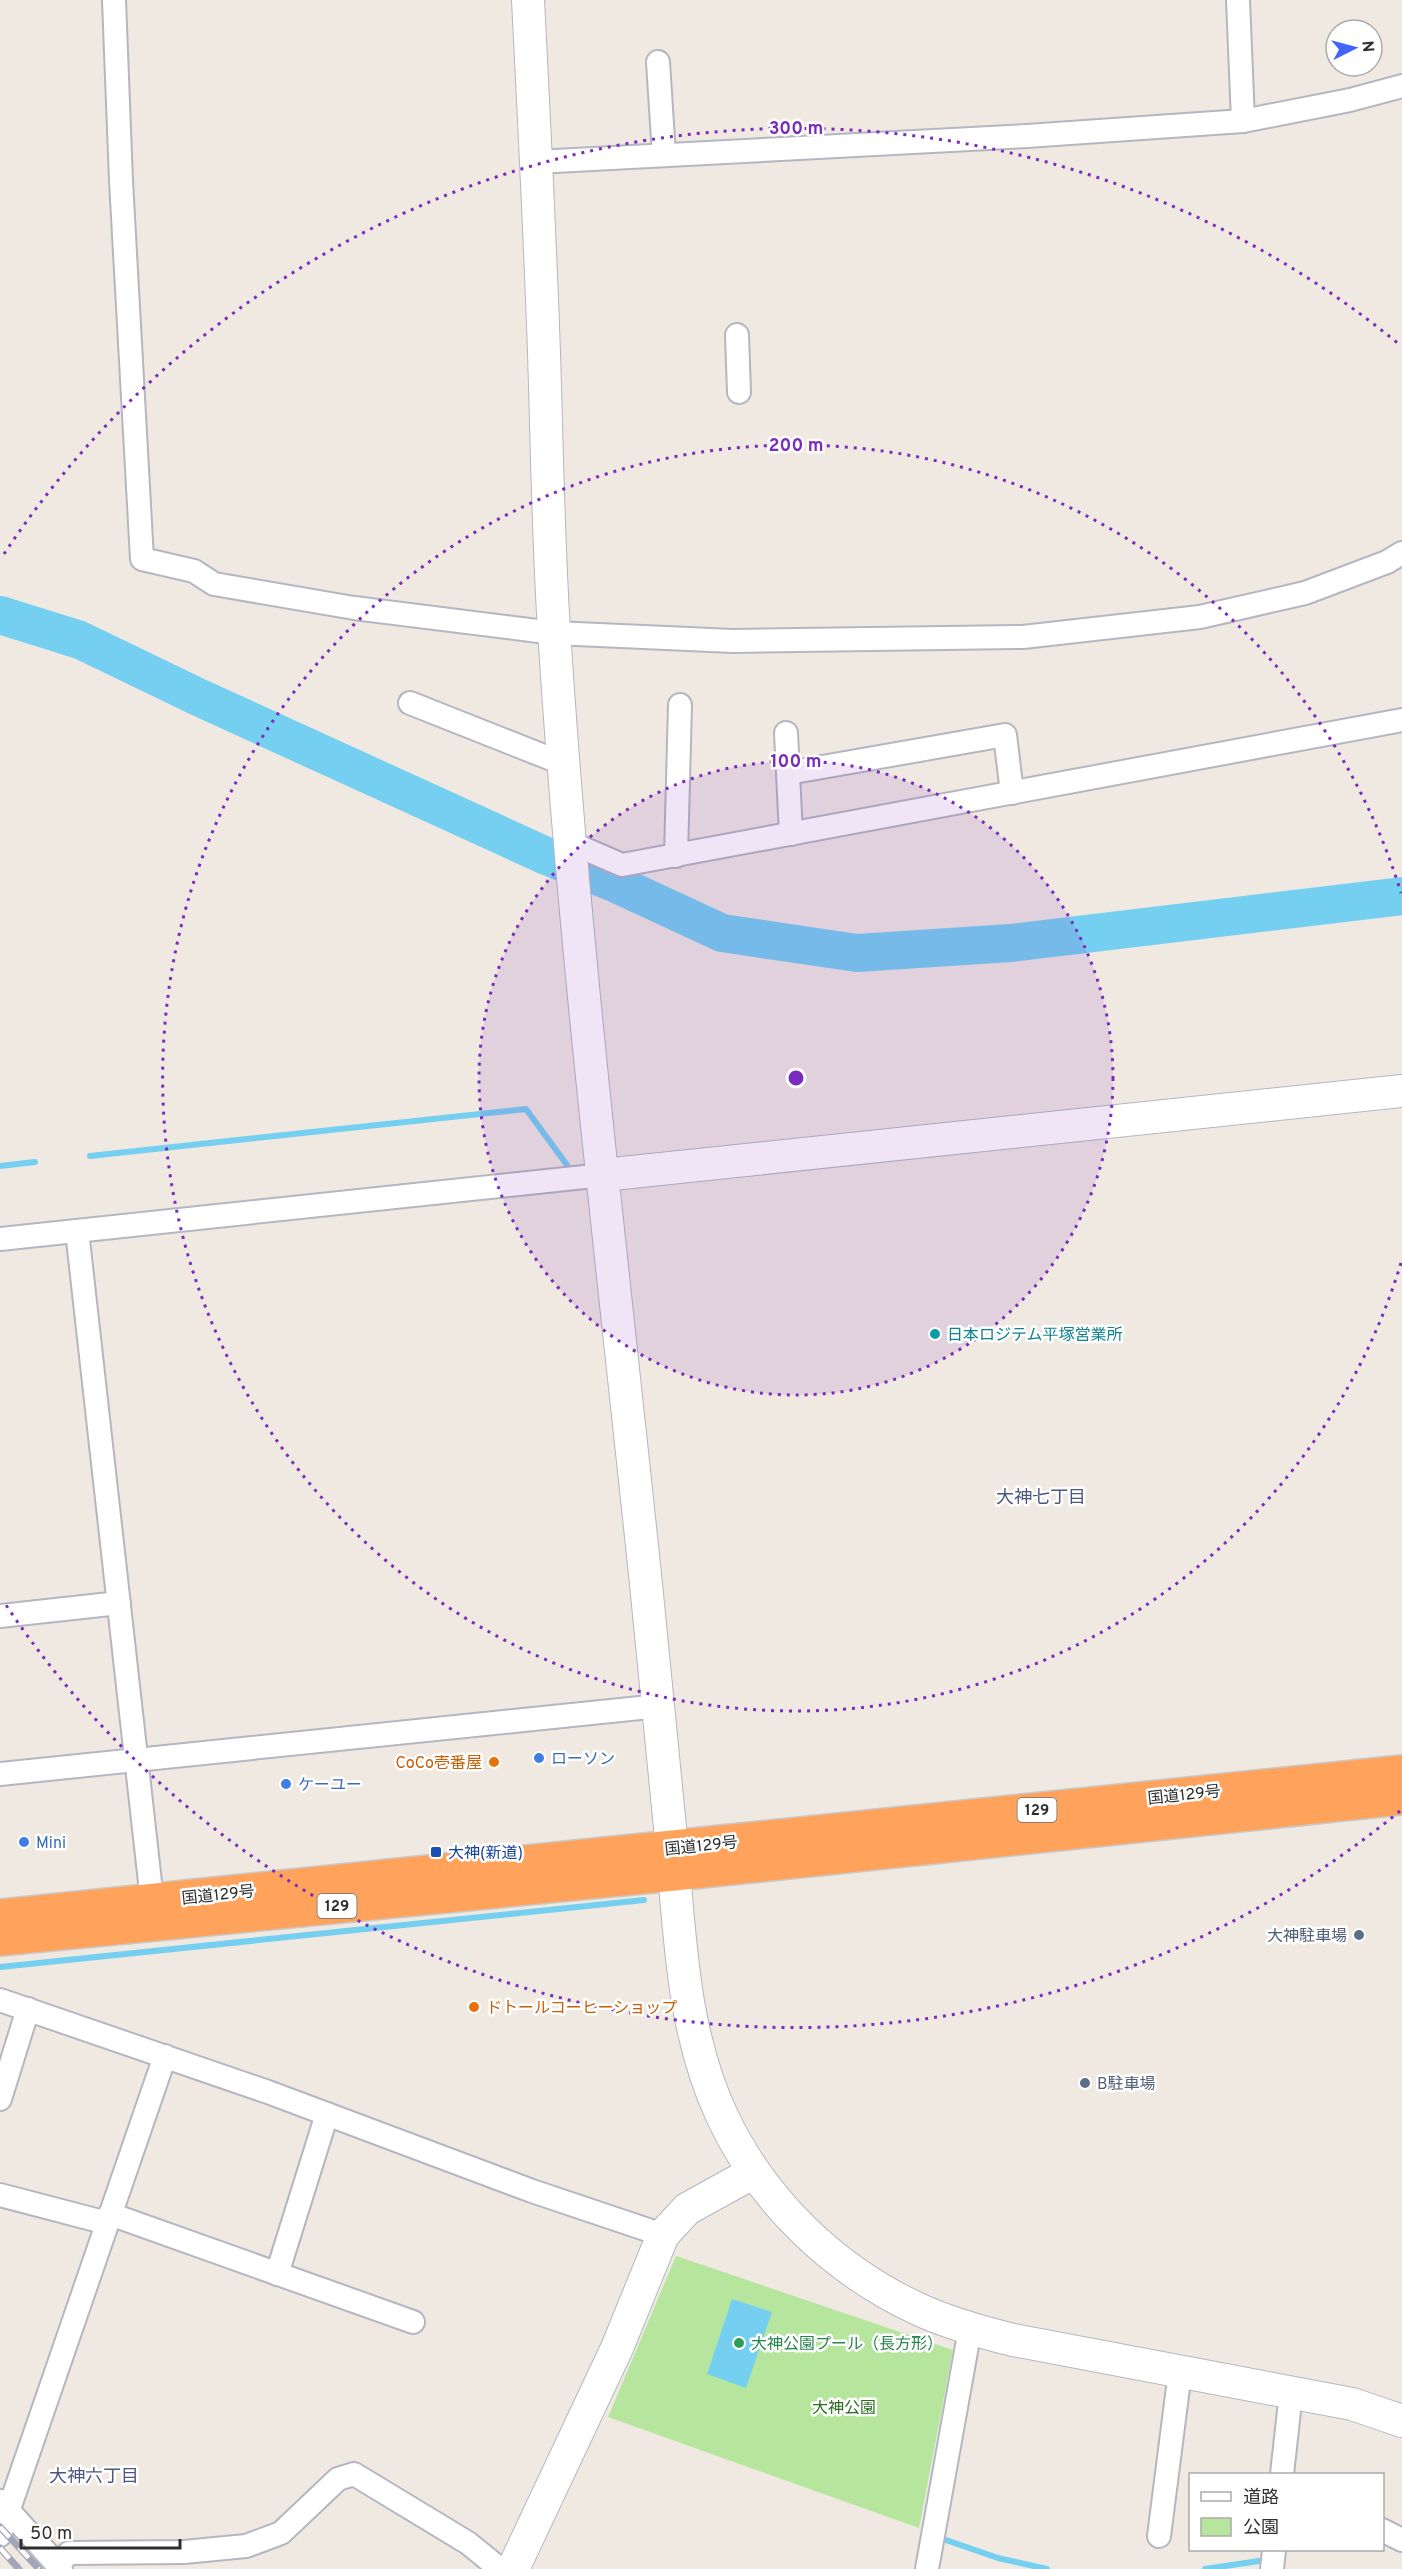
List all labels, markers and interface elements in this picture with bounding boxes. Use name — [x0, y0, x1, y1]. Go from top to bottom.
north arrow — [1324, 18, 1384, 78]
text: N — [1356, 40, 1377, 53]
text: 300 m — [769, 118, 823, 141]
text: 200 m — [768, 435, 824, 458]
text: 100 m — [770, 751, 822, 774]
centre of rings — [786, 1068, 806, 1088]
place label: 日本ロジテム平塚営業所 — [947, 1326, 1123, 1346]
marker: 日本ロジテム平塚営業所 — [928, 1327, 942, 1341]
district label: 大神七丁目 — [996, 1487, 1086, 1510]
place label: ローソン — [551, 1750, 615, 1770]
marker: ローソン — [532, 1751, 546, 1765]
place label: CoCo壱番屋 — [395, 1754, 482, 1774]
marker: CoCo壱番屋 — [487, 1755, 501, 1769]
place label: ケーユー — [298, 1776, 362, 1796]
marker: ケーユー — [279, 1777, 293, 1791]
street label: 国道129号 — [1147, 1782, 1222, 1810]
road number: 129 — [1018, 1798, 1056, 1822]
street label: 国道129号 — [664, 1833, 739, 1861]
place label: Mini — [36, 1834, 66, 1854]
marker: Mini — [17, 1835, 31, 1849]
place label: 大神(新道) — [448, 1844, 523, 1864]
marker: 大神(新道) — [429, 1845, 443, 1859]
street label: 国道129号 — [181, 1882, 256, 1910]
road number: 129 — [318, 1894, 356, 1918]
place label: 大神駐車場 — [1267, 1927, 1347, 1947]
marker: 大神駐車場 — [1352, 1928, 1366, 1942]
place label: ドトールコーヒーショップ — [486, 1999, 677, 2019]
marker: ドトールコーヒーショップ — [467, 2000, 481, 2014]
place label: B駐車場 — [1097, 2075, 1156, 2095]
marker: B駐車場 — [1078, 2076, 1092, 2090]
place label: 大神公園プール（長方形） — [751, 2335, 943, 2355]
marker: 大神公園プール（長方形） — [732, 2336, 746, 2350]
park label: 大神公園 — [812, 2399, 876, 2419]
district label: 大神六丁目 — [49, 2466, 139, 2489]
legend — [1189, 2473, 1384, 2551]
text: 道路 — [1243, 2487, 1279, 2510]
scale bar — [21, 2512, 180, 2550]
text: 公園 — [1243, 2517, 1279, 2540]
text: 50 m — [30, 2523, 72, 2546]

